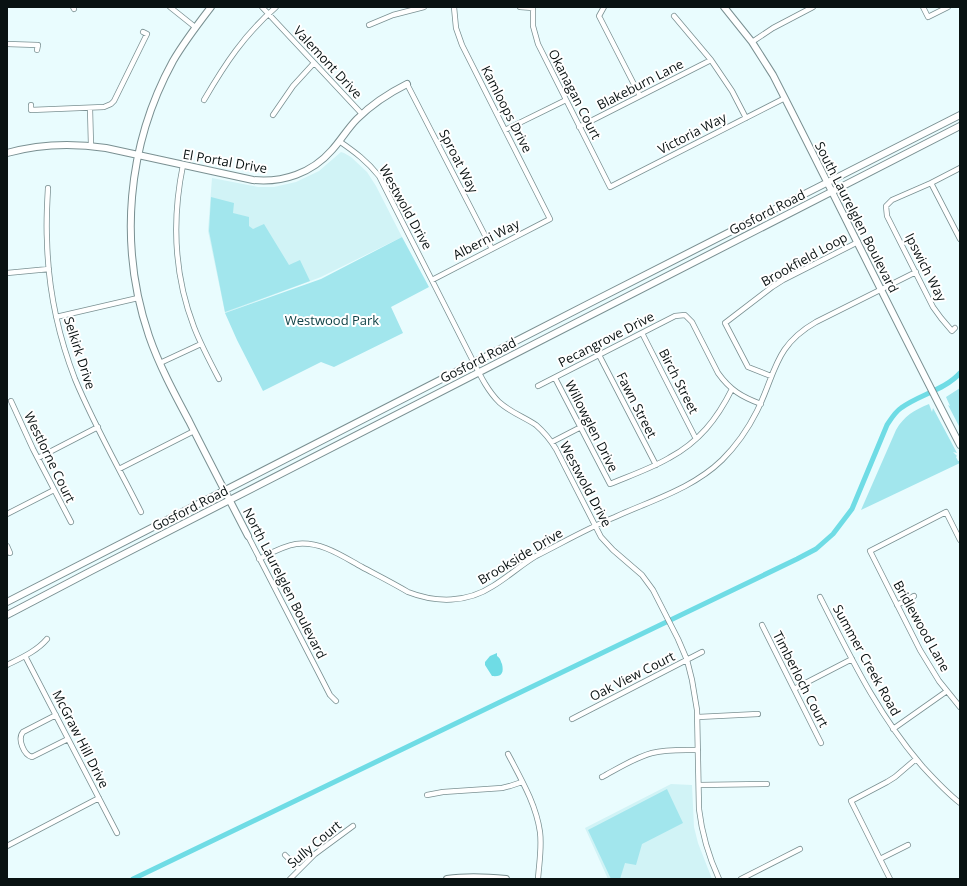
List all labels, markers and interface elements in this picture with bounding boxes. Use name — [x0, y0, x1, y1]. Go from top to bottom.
street label: Valemont Drive — [290, 22, 366, 102]
street label: Okanagan Court — [545, 46, 606, 142]
street label: Blakeburn Lane — [594, 54, 686, 114]
street label: Kamloops Drive — [477, 62, 537, 156]
street label: Victoria Way — [655, 108, 730, 158]
street label: Sproat Way — [435, 126, 483, 196]
street label: South Laurelglen Boulevard — [811, 138, 903, 296]
street label: El Portal Drive — [181, 145, 269, 177]
street label: Westwold Drive — [375, 161, 437, 253]
street label: Gosford Road — [726, 185, 808, 239]
street label: Alberni Way — [450, 214, 523, 263]
street label: Brookfield Loop — [758, 228, 850, 290]
street label: Ipswich Way — [901, 230, 951, 305]
street label: Pecangrove Drive — [555, 307, 657, 371]
park label: Westwood Park — [285, 311, 379, 329]
street label: Selkirk Drive — [60, 314, 100, 392]
street label: Gosford Road — [437, 333, 519, 387]
street label: Birch Street — [655, 345, 703, 417]
street label: Fawn Street — [613, 369, 661, 441]
street label: Willowglen Drive — [561, 377, 623, 475]
street label: Westlorne Court — [20, 409, 80, 506]
street label: Westwold Drive — [556, 438, 616, 530]
street label: Gosford Road — [149, 481, 231, 535]
street label: North Laurelglen Boulevard — [239, 504, 331, 662]
street label: Brookside Drive — [474, 524, 566, 588]
street label: Bridlewood Lane — [889, 577, 955, 675]
street label: Summer Creek Road — [829, 601, 905, 719]
street label: Timberloch Court — [769, 628, 833, 730]
street label: Oak View Court — [586, 647, 678, 705]
street label: McGraw Hill Drive — [48, 687, 114, 791]
street label: Sully Court — [283, 816, 345, 872]

